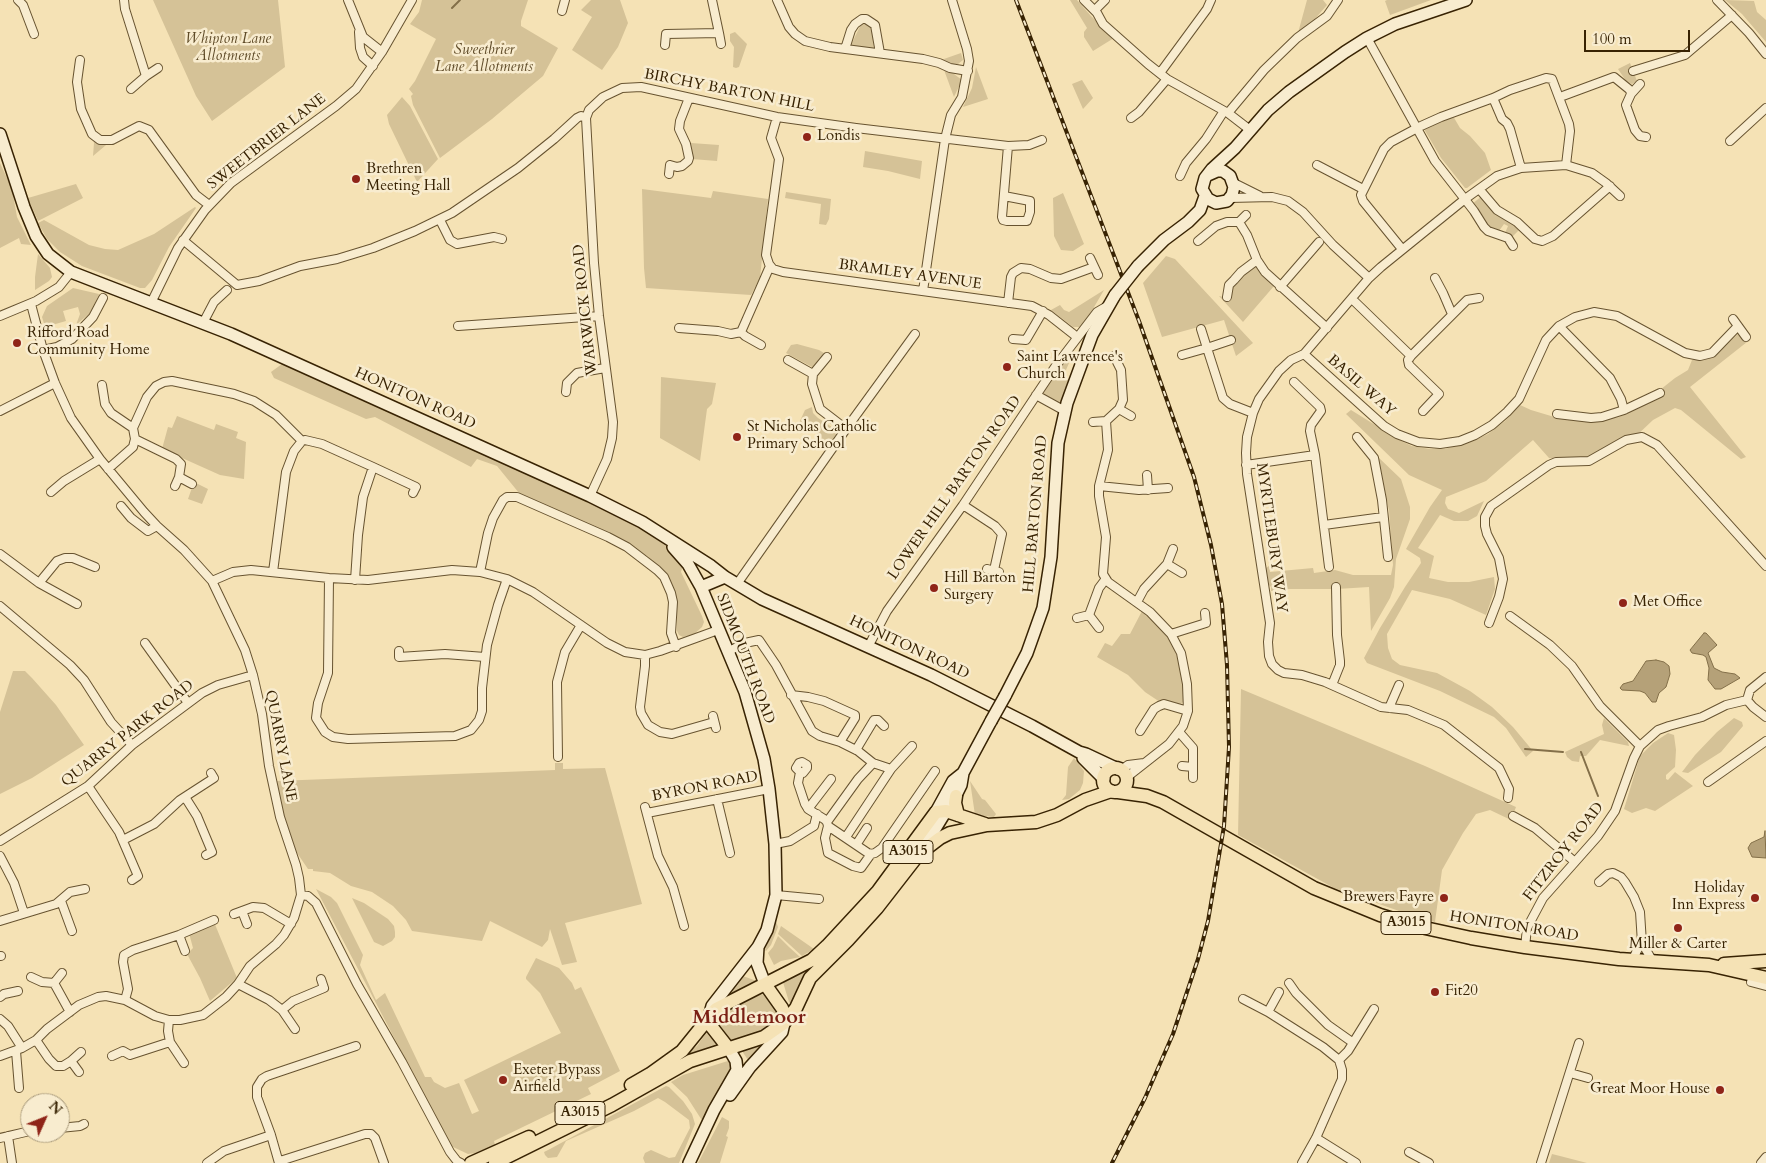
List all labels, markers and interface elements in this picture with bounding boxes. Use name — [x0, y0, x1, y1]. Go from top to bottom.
scale bar — [1586, 20, 1692, 52]
text: 100 m — [1592, 29, 1632, 49]
park label: Whipton Lane Allotments — [185, 31, 271, 66]
park label: Sweetbrier Lane Allotments — [435, 42, 533, 77]
street label: BIRCHY BARTON HILL — [642, 66, 816, 116]
street label: SWEETBRIER LANE — [204, 90, 330, 194]
place label: Londis — [817, 128, 860, 146]
marker: Londis — [801, 131, 813, 143]
place label: Brethren Meeting Hall — [366, 161, 450, 196]
marker: Brethren Meeting Hall — [350, 173, 362, 185]
street label: WARWICK ROAD — [570, 243, 602, 377]
street label: BRAMLEY AVENUE — [837, 256, 983, 294]
place label: Rifford Road Community Home — [27, 325, 150, 360]
marker: Rifford Road Community Home — [11, 337, 23, 349]
place label: Saint Lawrence's Church — [1017, 349, 1123, 384]
street label: BASIL WAY — [1323, 351, 1399, 421]
marker: Saint Lawrence's Church — [1001, 361, 1013, 373]
street label: HONITON ROAD — [352, 364, 478, 434]
street label: LOWER HILL BARTON ROAD — [884, 393, 1026, 583]
place label: St Nicholas Catholic Primary School — [747, 419, 877, 454]
marker: St Nicholas Catholic Primary School — [731, 431, 743, 443]
street label: HILL BARTON ROAD — [1020, 434, 1052, 594]
street label: MYRTLEBURY WAY — [1252, 462, 1290, 614]
place label: Hill Barton Surgery — [944, 570, 1016, 605]
marker: Hill Barton Surgery — [928, 582, 940, 594]
street label: SIDMOUTH ROAD — [712, 591, 778, 727]
place label: Met Office — [1633, 594, 1702, 612]
marker: Met Office — [1617, 597, 1629, 609]
street label: HONITON ROAD — [846, 612, 972, 684]
street label: QUARRY PARK ROAD — [58, 677, 198, 791]
street label: QUARRY LANE — [260, 688, 300, 804]
street label: BYRON ROAD — [650, 768, 760, 806]
street label: FITZROY ROAD — [1520, 799, 1608, 905]
road number: A3015 — [883, 840, 933, 864]
place label: Holiday Inn Express — [1672, 880, 1745, 915]
place label: Brewers Fayre — [1343, 889, 1434, 907]
marker: Brewers Fayre — [1438, 892, 1450, 904]
marker: Holiday Inn Express — [1749, 892, 1761, 904]
street label: HONITON ROAD — [1448, 908, 1580, 946]
road number: A3015 — [1381, 911, 1431, 934]
marker: Miller & Carter — [1672, 922, 1684, 934]
place label: Miller & Carter — [1629, 936, 1727, 954]
place label: Fit20 — [1445, 983, 1478, 1001]
marker: Fit20 — [1429, 986, 1441, 998]
district label: Middlemoor — [692, 1006, 806, 1030]
place label: Exeter Bypass Airfield — [513, 1062, 600, 1097]
marker: Exeter Bypass Airfield — [497, 1074, 509, 1086]
place label: Great Moor House — [1590, 1081, 1710, 1099]
marker: Great Moor House — [1714, 1084, 1726, 1096]
north arrow — [20, 1093, 70, 1143]
text: N — [44, 1097, 66, 1119]
road number: A3015 — [555, 1102, 605, 1124]

